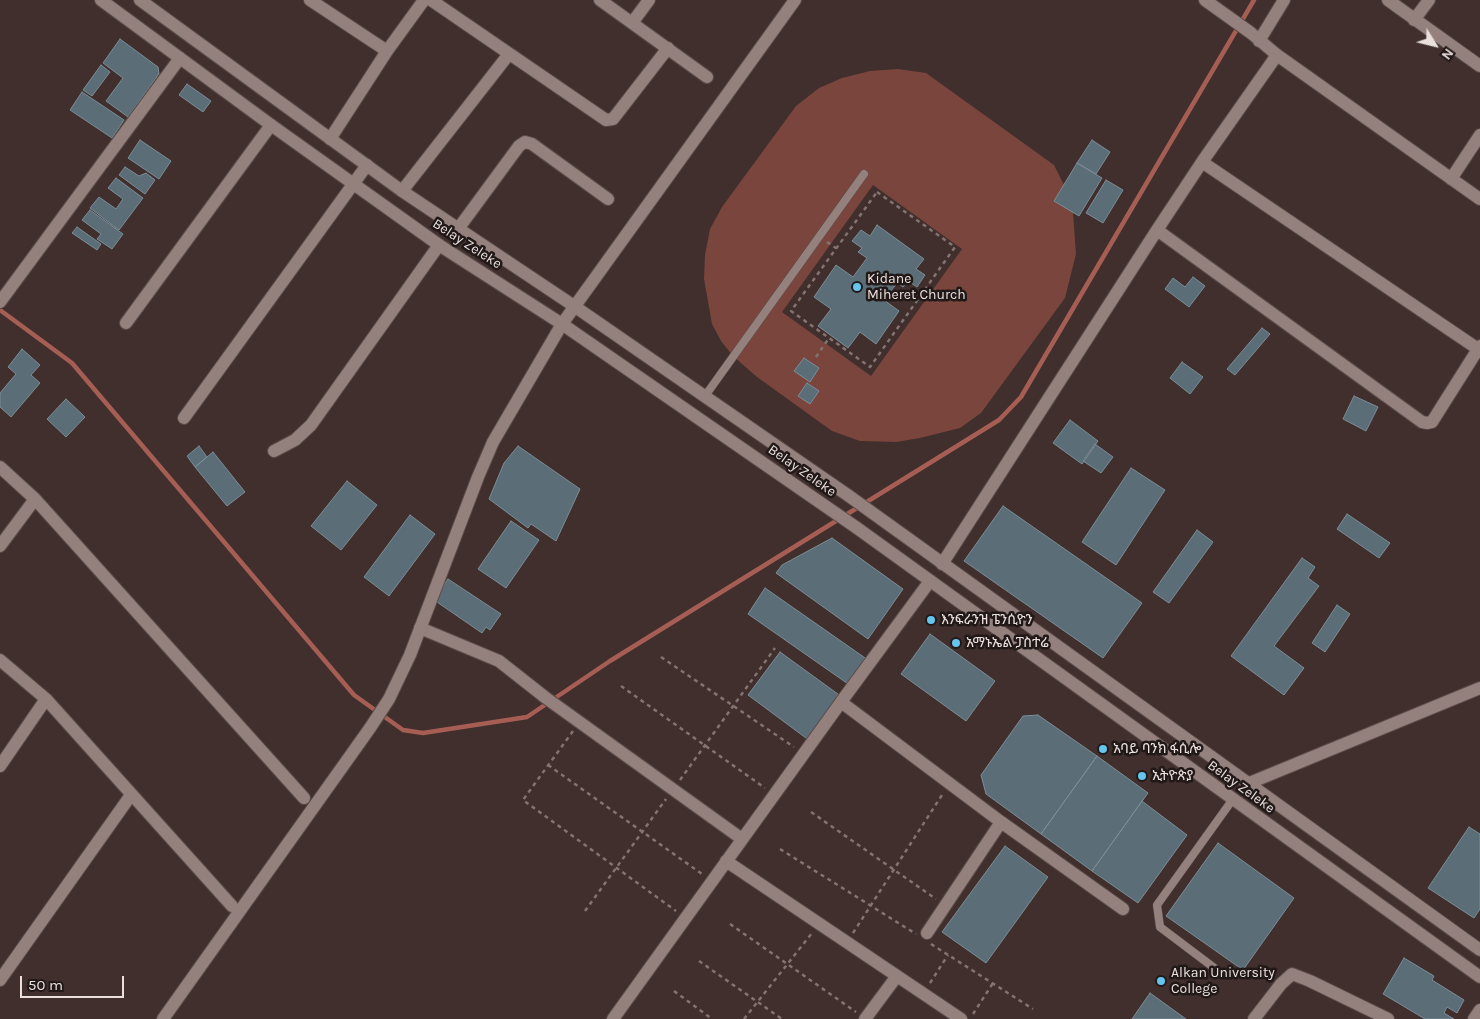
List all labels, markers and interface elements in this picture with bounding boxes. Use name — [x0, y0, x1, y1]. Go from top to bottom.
north arrow — [1410, 20, 1460, 70]
text: N — [1438, 45, 1457, 63]
street label: Belay Zeleke — [429, 215, 505, 273]
place label: Kidane Miheret Church — [867, 271, 966, 304]
marker: Kidane Miheret Church — [851, 281, 863, 293]
street label: Belay Zeleke — [765, 441, 839, 501]
place label: እንፍራንዝ ፔንሲዮን — [941, 612, 1033, 628]
marker: እንፍራንዝ ፔንሲዮን — [925, 614, 937, 626]
place label: አማኑኤል ፓስተሬ — [966, 635, 1049, 651]
marker: አማኑኤል ፓስተሬ — [950, 637, 962, 649]
place label: አባይ ባንክ ፋሲሎ — [1113, 741, 1201, 757]
marker: አባይ ባንክ ፋሲሎ — [1097, 743, 1109, 755]
street label: Belay Zeleke — [1204, 757, 1278, 817]
place label: ኢትዮጵያ — [1152, 768, 1193, 784]
marker: ኢትዮጵያ — [1136, 770, 1148, 782]
place label: Alkan University College — [1171, 965, 1275, 998]
scale bar — [22, 966, 126, 998]
marker: Alkan University College — [1155, 975, 1167, 987]
text: 50 m — [28, 976, 63, 994]

